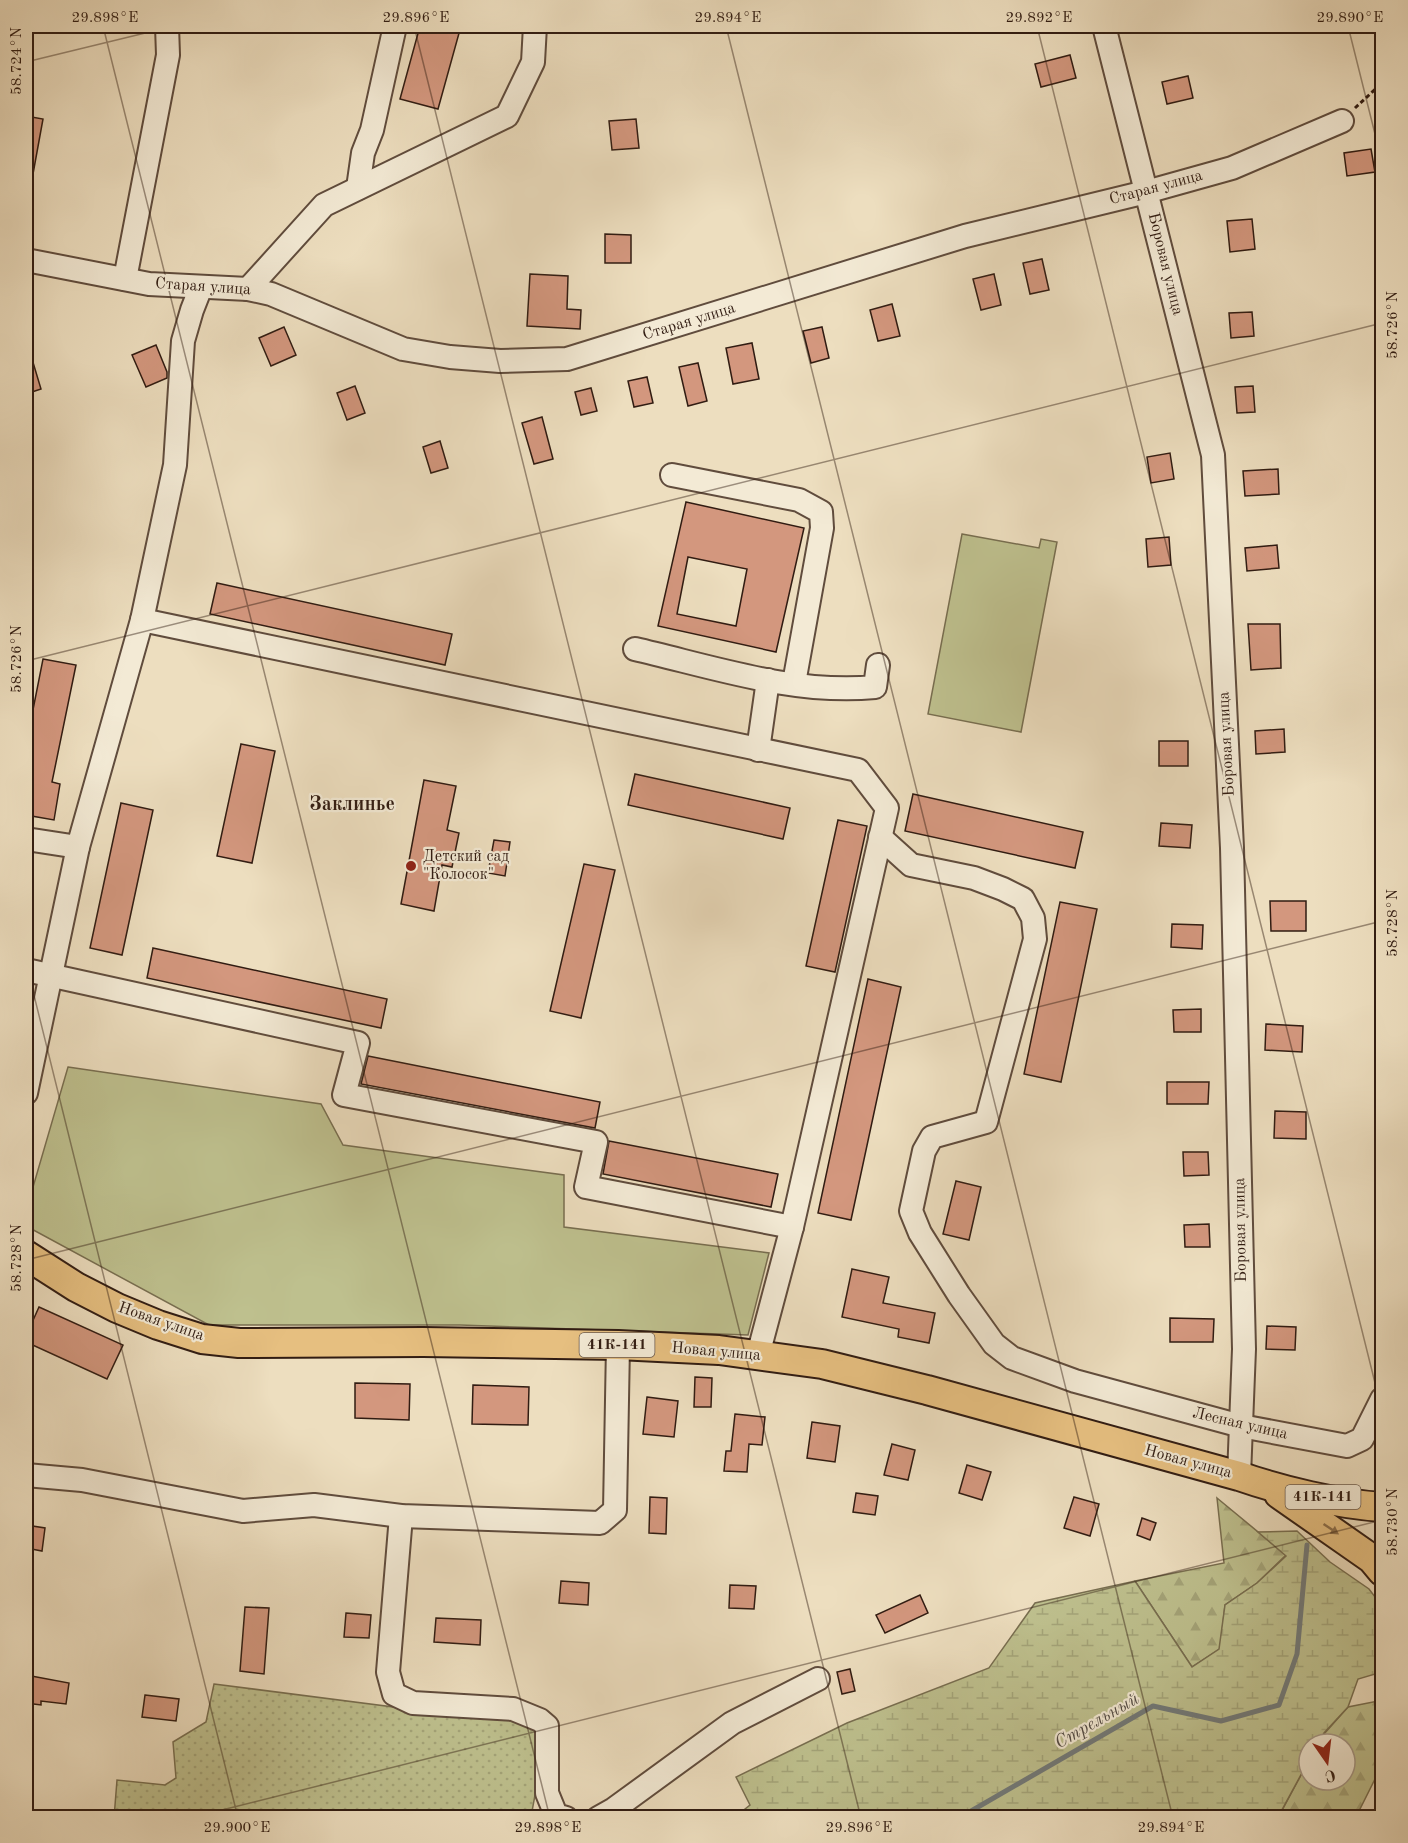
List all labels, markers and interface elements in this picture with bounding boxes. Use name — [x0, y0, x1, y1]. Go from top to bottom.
text: 29.898°E — [72, 11, 138, 26]
text: 29.896°E — [383, 11, 449, 26]
text: 29.894°E — [695, 11, 761, 26]
text: 29.892°E — [1006, 11, 1072, 26]
text: 29.890°E — [1317, 11, 1383, 26]
text: 58.724°N — [10, 27, 25, 95]
street label: Старая улица — [1108, 168, 1205, 208]
street label: Боровая улица — [1145, 211, 1185, 317]
street label: Старая улица — [155, 276, 252, 298]
text: 58.726°N — [1386, 291, 1401, 359]
street label: Старая улица — [641, 300, 737, 344]
text: 58.726°N — [10, 625, 25, 693]
street label: Боровая улица — [1216, 691, 1238, 797]
district label: Заклинье — [309, 795, 395, 815]
place label: Детский сад "Колосок" — [423, 849, 509, 883]
marker: Детский сад "Колосок" — [404, 859, 418, 873]
text: 58.728°N — [1386, 889, 1401, 957]
street label: Боровая улица — [1232, 1177, 1250, 1283]
text: 58.728°N — [10, 1224, 25, 1292]
street label: Новая улица — [116, 1300, 206, 1344]
road number: 41К-141 — [580, 1333, 654, 1357]
street label: Новая улица — [671, 1340, 762, 1364]
street label: Лесная улица — [1191, 1405, 1289, 1443]
street label: Новая улица — [1143, 1443, 1234, 1481]
road number: 41К-141 — [1286, 1485, 1360, 1509]
text: 58.730°N — [1386, 1488, 1401, 1556]
one-way arrow — [1323, 1523, 1339, 1534]
water label: Стрельный — [1052, 1690, 1142, 1752]
north arrow — [1297, 1732, 1357, 1792]
text: С — [1323, 1766, 1337, 1784]
text: 29.900°E — [204, 1821, 270, 1836]
text: 29.898°E — [515, 1821, 581, 1836]
text: 29.896°E — [826, 1821, 892, 1836]
text: 29.894°E — [1138, 1821, 1204, 1836]

